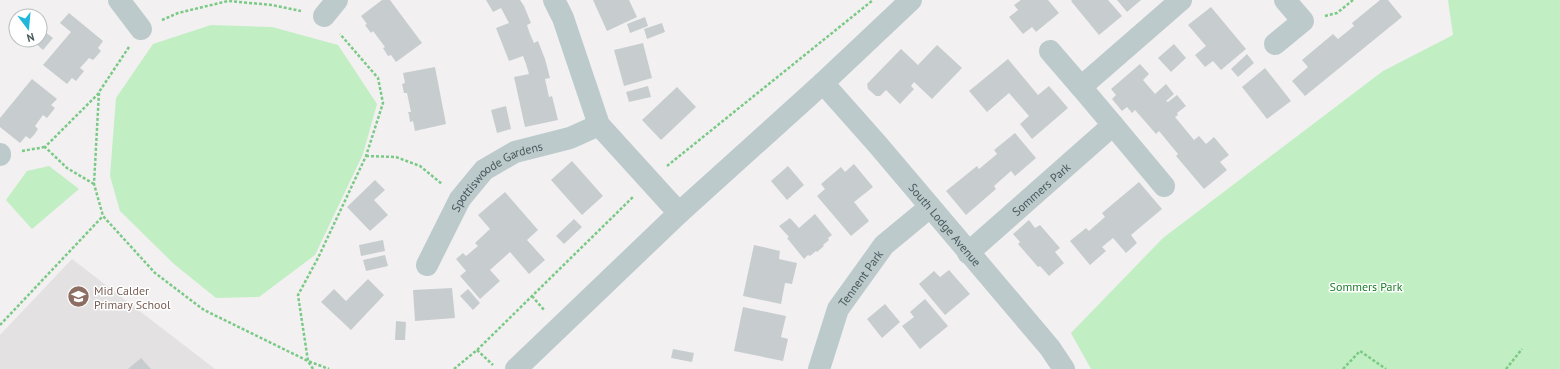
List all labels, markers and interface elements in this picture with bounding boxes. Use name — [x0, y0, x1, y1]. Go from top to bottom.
north arrow — [8, 8, 48, 48]
text: N — [25, 30, 36, 45]
street label: Spottiswoode Gardens — [447, 138, 544, 214]
street label: Sommers Park — [1008, 159, 1073, 219]
street label: South Lodge Avenue — [906, 180, 985, 269]
street label: Tennent Park — [835, 247, 886, 309]
park label: Sommers Park — [1330, 279, 1403, 294]
place label: Mid Calder Primary School — [94, 283, 171, 312]
school or university icon: Mid Calder Primary School — [66, 284, 92, 310]

